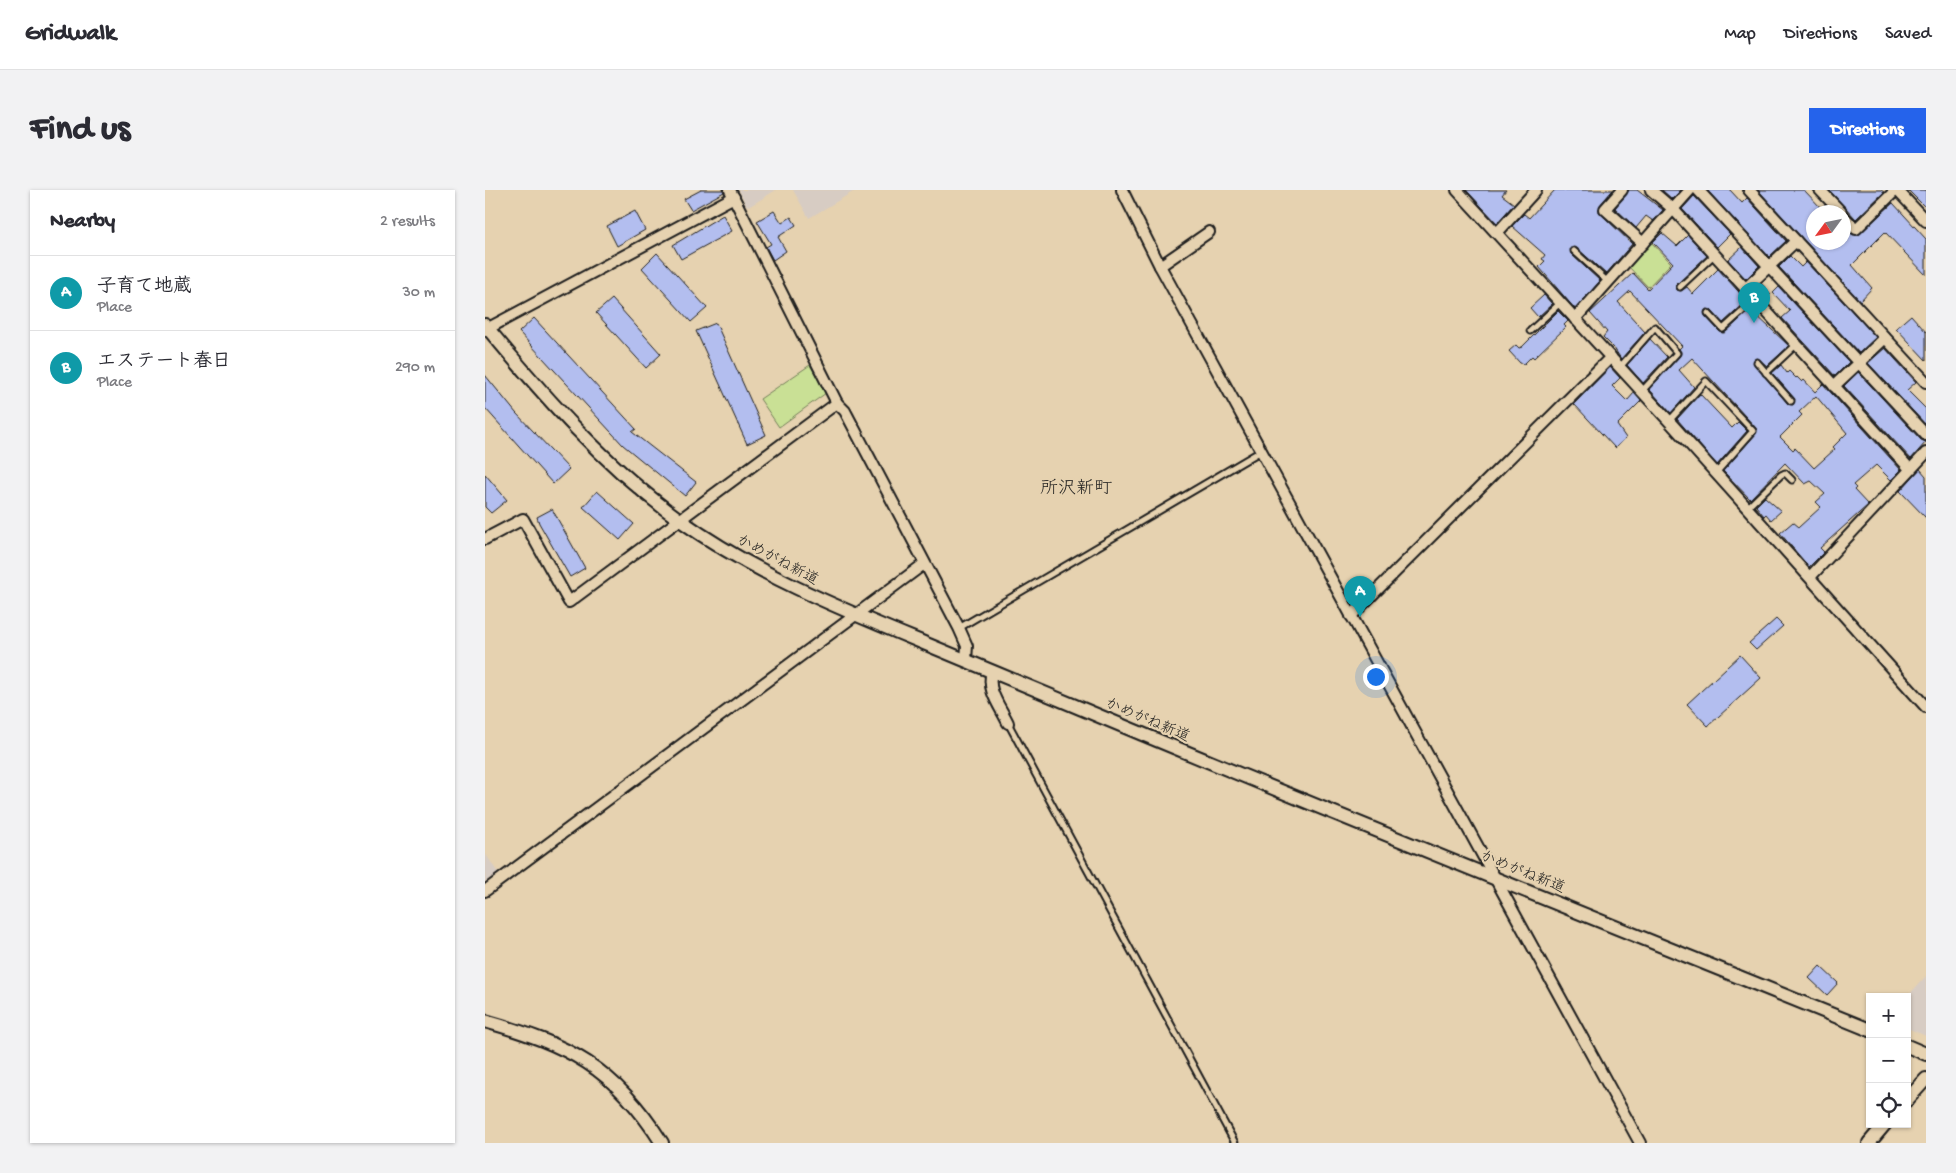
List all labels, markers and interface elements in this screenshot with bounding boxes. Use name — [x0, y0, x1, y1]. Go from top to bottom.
text: Gridwalk — [25, 20, 116, 49]
text: Map — [1724, 24, 1756, 45]
text: Directions — [1784, 24, 1857, 45]
text: Saved — [1885, 24, 1931, 45]
button: Directions — [1809, 108, 1926, 153]
text: Find us — [30, 110, 130, 151]
north arrow — [1806, 205, 1851, 250]
text: Nearby — [50, 210, 115, 235]
text: 2 results — [380, 213, 435, 232]
text: 子育て地蔵 — [97, 276, 192, 299]
pin: B — [1738, 282, 1770, 323]
text: A — [61, 284, 71, 303]
text: 30 m — [402, 284, 435, 303]
text: Place — [97, 299, 132, 318]
text: エステート春日 — [97, 351, 231, 374]
text: B — [62, 359, 70, 378]
text: 290 m — [395, 359, 435, 378]
text: Place — [97, 374, 132, 393]
district label: 所沢新町 — [1040, 478, 1112, 500]
street label: かめがね新道 — [733, 532, 821, 590]
pin: A — [1344, 576, 1376, 617]
your location — [1363, 664, 1389, 690]
street label: かめがね新道 — [1102, 695, 1192, 747]
street label: かめがね新道 — [1477, 848, 1567, 898]
map controls — [1866, 993, 1911, 1128]
button: + — [1866, 993, 1911, 1038]
button: − — [1866, 1038, 1911, 1083]
button: locate — [1866, 1083, 1911, 1128]

